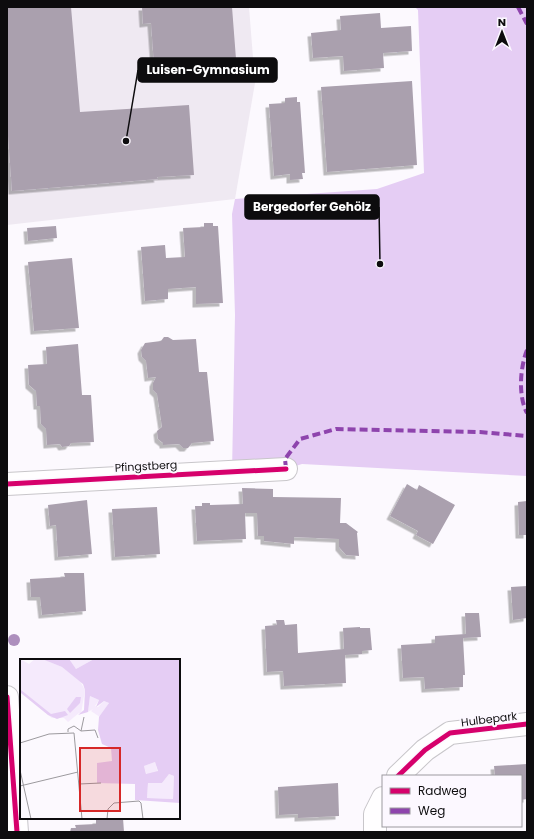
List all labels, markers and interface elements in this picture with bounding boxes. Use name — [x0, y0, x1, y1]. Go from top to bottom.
north arrow — [482, 12, 522, 52]
text: N — [498, 14, 506, 30]
callout: Luisen-Gymnasium — [138, 58, 277, 82]
text: Luisen-Gymnasium — [146, 61, 270, 78]
callout: Bergedorfer Gehölz — [245, 195, 379, 219]
text: Bergedorfer Gehölz — [253, 198, 371, 215]
street label: Pfingstberg — [114, 456, 178, 476]
inset map — [20, 659, 180, 819]
street label: Hulbepark — [460, 708, 518, 730]
legend — [382, 775, 522, 827]
text: Radweg — [418, 782, 467, 799]
text: Weg — [418, 802, 445, 819]

